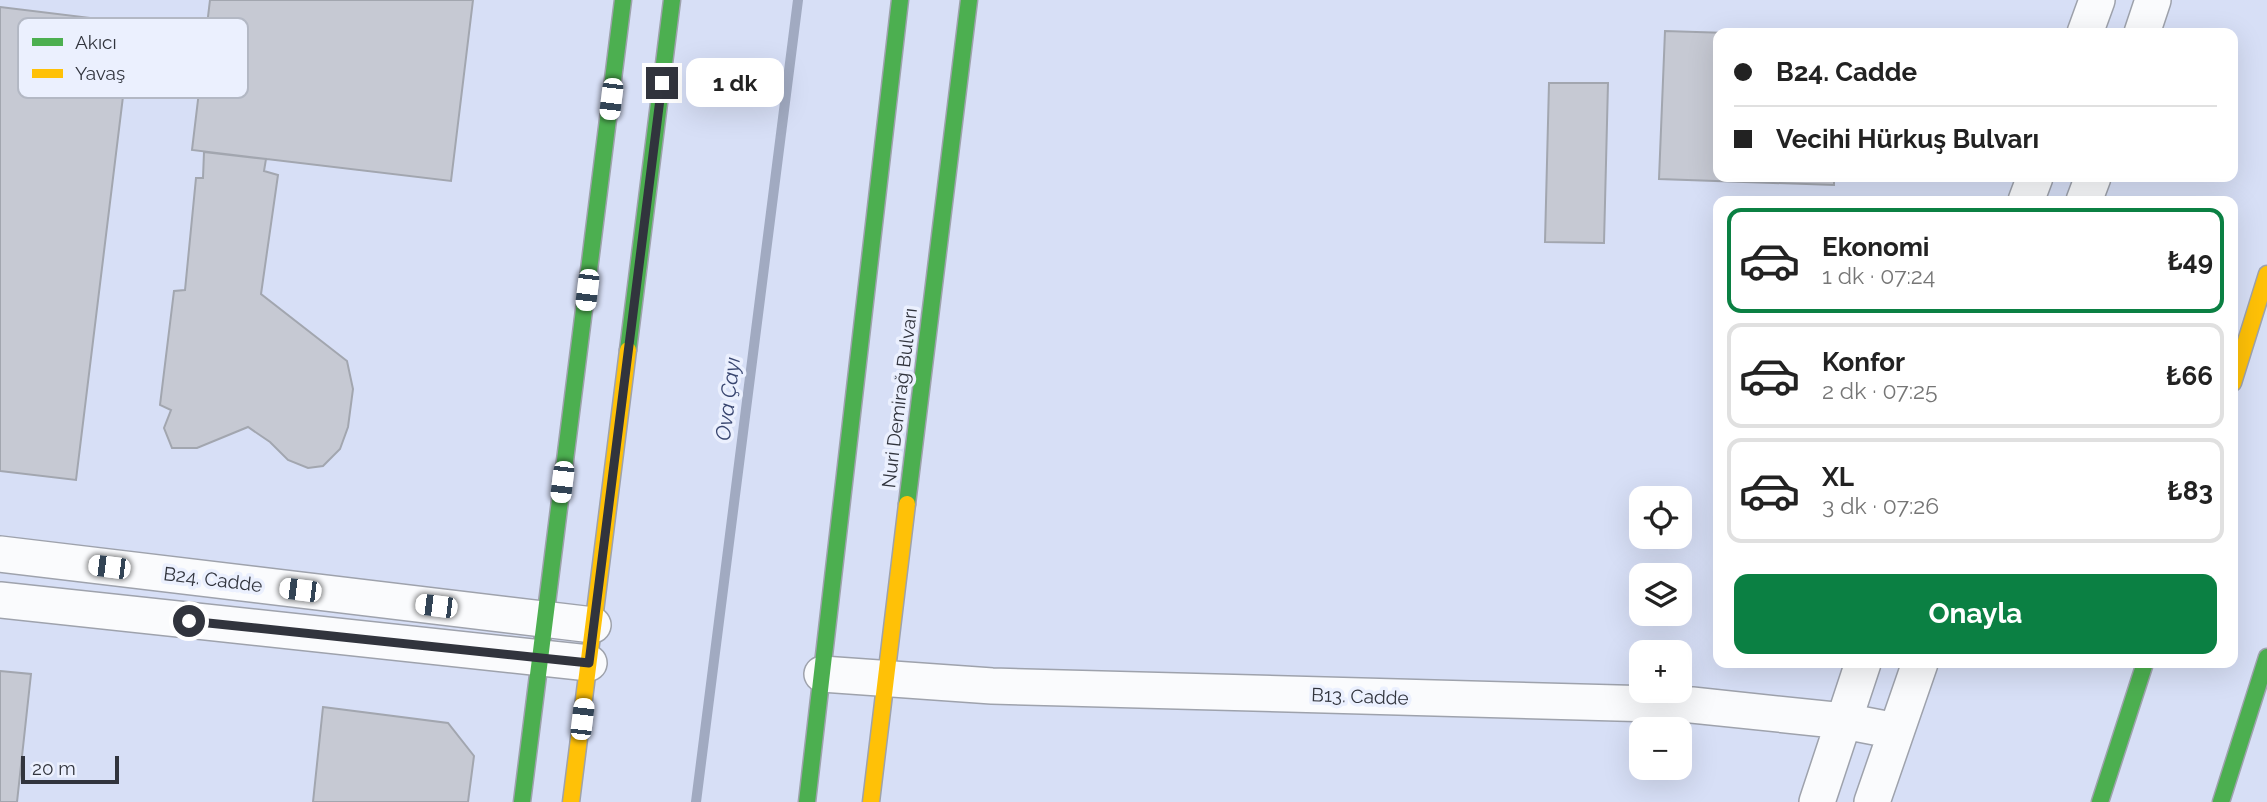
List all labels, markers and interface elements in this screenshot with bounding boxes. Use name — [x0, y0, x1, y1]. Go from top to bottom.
legend — [18, 18, 248, 98]
text: Akıcı — [75, 31, 117, 53]
text: B24. Cadde — [1776, 57, 1917, 87]
callout: 1 dk — [686, 58, 784, 108]
text: Yavaş — [75, 62, 125, 84]
route end — [646, 67, 678, 99]
text: 1 dk — [713, 69, 757, 96]
car — [599, 77, 624, 121]
text: Vecihi Hürkuş Bulvarı — [1776, 124, 2039, 154]
icon: car — [1738, 229, 1801, 292]
text: Ekonomi — [1822, 232, 1930, 262]
text: ₺49 — [2167, 246, 2213, 276]
text: 1 dk · 07:24 — [1822, 262, 1935, 289]
car — [575, 268, 600, 312]
street label: Nuri Demirağ Bulvarı — [877, 307, 921, 489]
icon: car — [1738, 344, 1801, 407]
text: Konfor — [1822, 347, 1905, 377]
water label: Ova Çayı — [710, 356, 745, 442]
text: ₺66 — [2166, 361, 2213, 391]
text: 2 dk · 07:25 — [1822, 377, 1937, 404]
icon: car — [1738, 459, 1801, 522]
car — [550, 460, 575, 504]
text: XL — [1822, 462, 1854, 492]
text: ₺83 — [2167, 476, 2213, 506]
map controls — [1629, 486, 1692, 780]
button: locate — [1629, 486, 1692, 549]
text: 3 dk · 07:26 — [1822, 492, 1939, 519]
car — [87, 554, 132, 580]
street label: B24. Cadde — [162, 562, 264, 596]
button: layers — [1629, 563, 1692, 626]
button: Onayla — [1734, 574, 2217, 654]
car — [278, 577, 323, 603]
car — [414, 593, 459, 619]
route start — [173, 605, 205, 637]
button: + — [1629, 640, 1692, 703]
street label: B13. Cadde — [1311, 683, 1409, 709]
car — [570, 697, 595, 741]
button: − — [1629, 717, 1692, 780]
scale bar — [21, 753, 119, 785]
text: 20 m — [32, 757, 76, 779]

